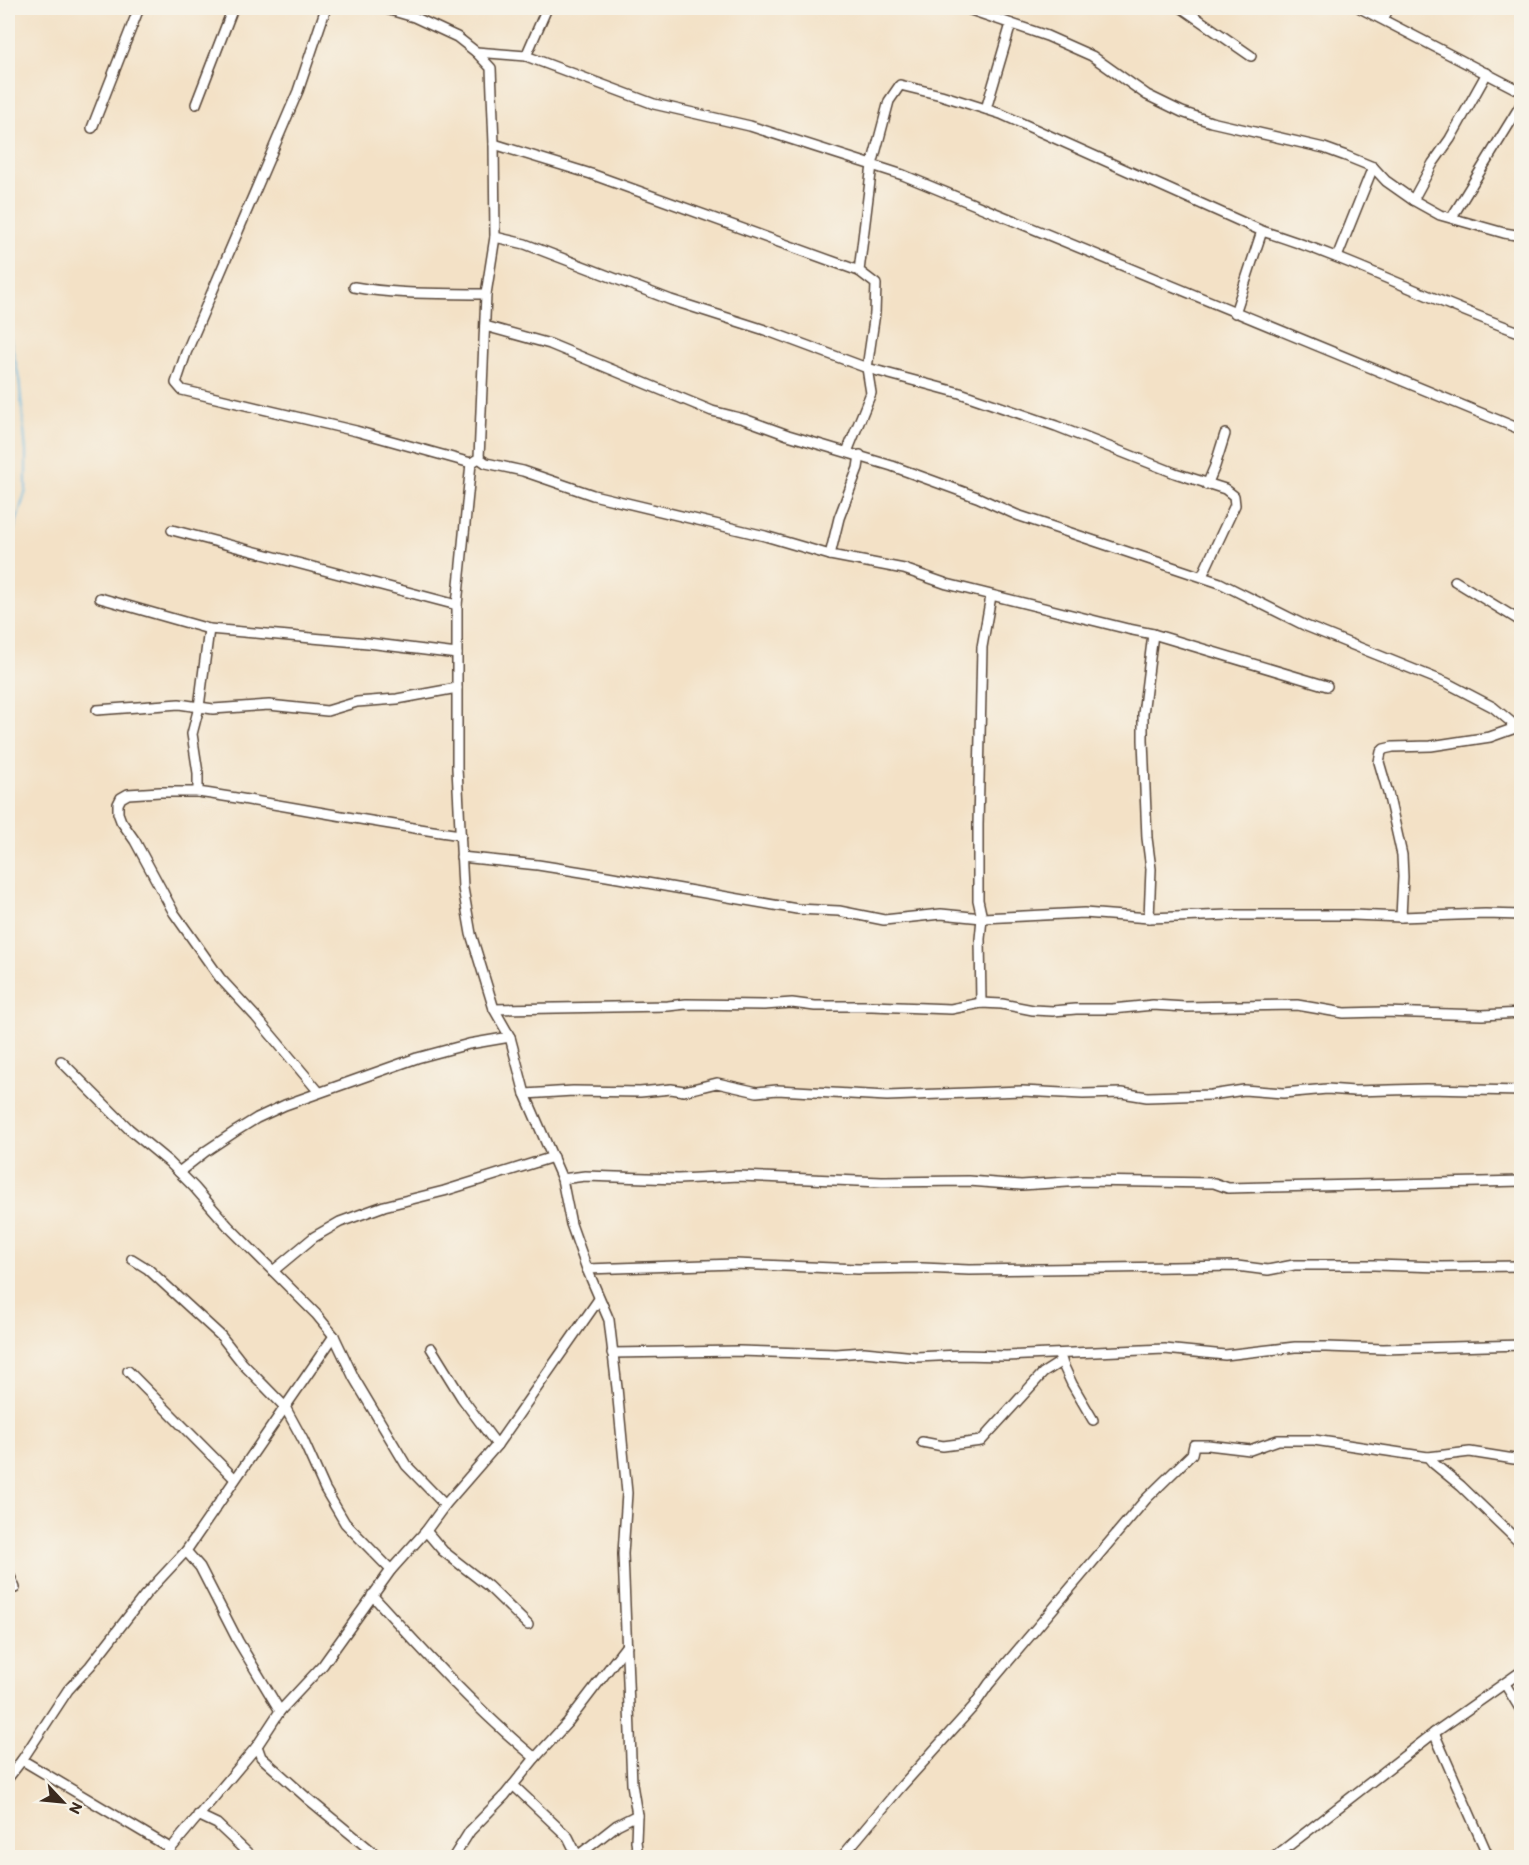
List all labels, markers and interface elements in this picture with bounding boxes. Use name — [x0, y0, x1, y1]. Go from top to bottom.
north arrow — [33, 1772, 93, 1832]
text: N — [65, 1799, 87, 1817]

